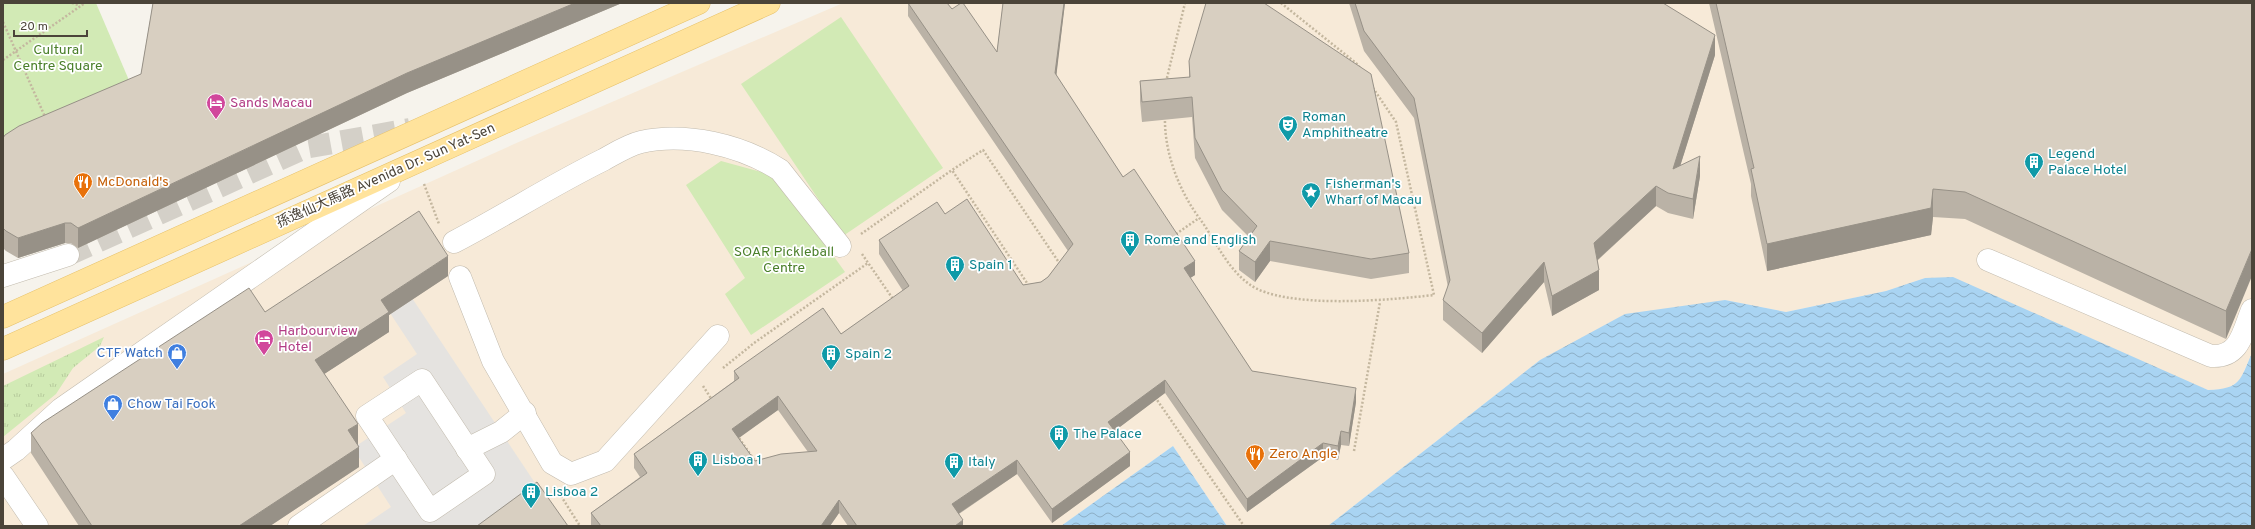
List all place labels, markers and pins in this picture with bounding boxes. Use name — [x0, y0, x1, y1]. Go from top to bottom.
hotel icon: Sands Macau — [205, 92, 227, 120]
place label: Sands Macau — [230, 95, 312, 112]
place label: Roman Amphitheatre — [1302, 109, 1388, 142]
theatre icon: Roman Amphitheatre — [1277, 114, 1299, 142]
place label: Legend Palace Hotel — [2048, 146, 2127, 179]
building icon: Legend Palace Hotel — [2023, 151, 2045, 179]
restaurant icon: McDonald's — [72, 171, 94, 199]
place label: McDonald's — [97, 174, 169, 191]
place label: Fisherman's Wharf of Macau — [1325, 176, 1422, 209]
place icon: Fisherman's Wharf of Macau — [1300, 181, 1322, 209]
building icon: Rome and English — [1119, 229, 1141, 257]
place label: Rome and English — [1144, 232, 1256, 249]
building icon: Spain 1 — [944, 254, 966, 282]
place label: Spain 1 — [969, 257, 1013, 274]
place label: Harbourview Hotel — [278, 323, 358, 356]
hotel icon: Harbourview Hotel — [253, 328, 275, 356]
shop icon: CTF Watch — [166, 342, 188, 370]
building icon: Spain 2 — [820, 343, 842, 371]
place label: CTF Watch — [96, 345, 163, 362]
place label: Spain 2 — [845, 346, 892, 363]
shop icon: Chow Tai Fook — [102, 393, 124, 421]
place label: Chow Tai Fook — [127, 396, 216, 413]
building icon: The Palace — [1048, 423, 1070, 451]
place label: The Palace — [1073, 426, 1142, 443]
restaurant icon: Zero Angle — [1244, 443, 1266, 471]
place label: Zero Angle — [1269, 446, 1338, 463]
building icon: Lisboa 1 — [687, 449, 709, 477]
building icon: Italy — [943, 451, 965, 479]
place label: Lisboa 1 — [712, 452, 762, 469]
place label: Italy — [968, 454, 996, 471]
building icon: Lisboa 2 — [520, 481, 542, 509]
place label: Lisboa 2 — [545, 484, 598, 501]

